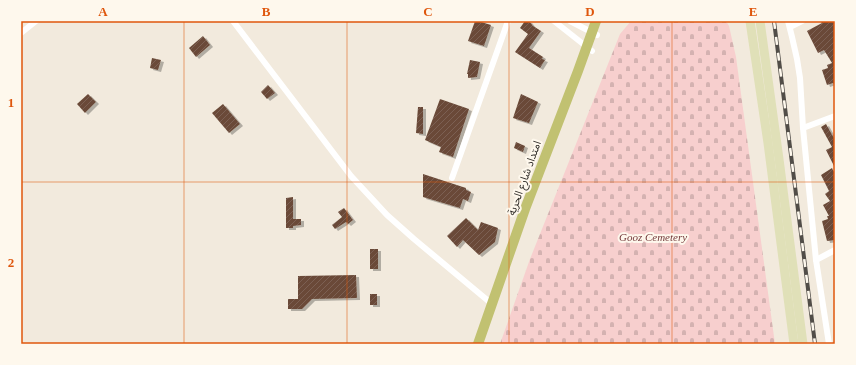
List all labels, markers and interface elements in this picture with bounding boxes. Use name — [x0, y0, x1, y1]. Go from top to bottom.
text: A — [98, 4, 108, 19]
text: B — [262, 4, 271, 19]
text: C — [423, 4, 433, 19]
text: D — [585, 4, 595, 19]
text: E — [749, 4, 757, 19]
text: 1 — [8, 95, 14, 110]
street label: امتداد شارع الحرية — [505, 139, 545, 218]
park label: Gooz Cemetery — [619, 231, 687, 243]
text: 2 — [8, 255, 14, 270]

